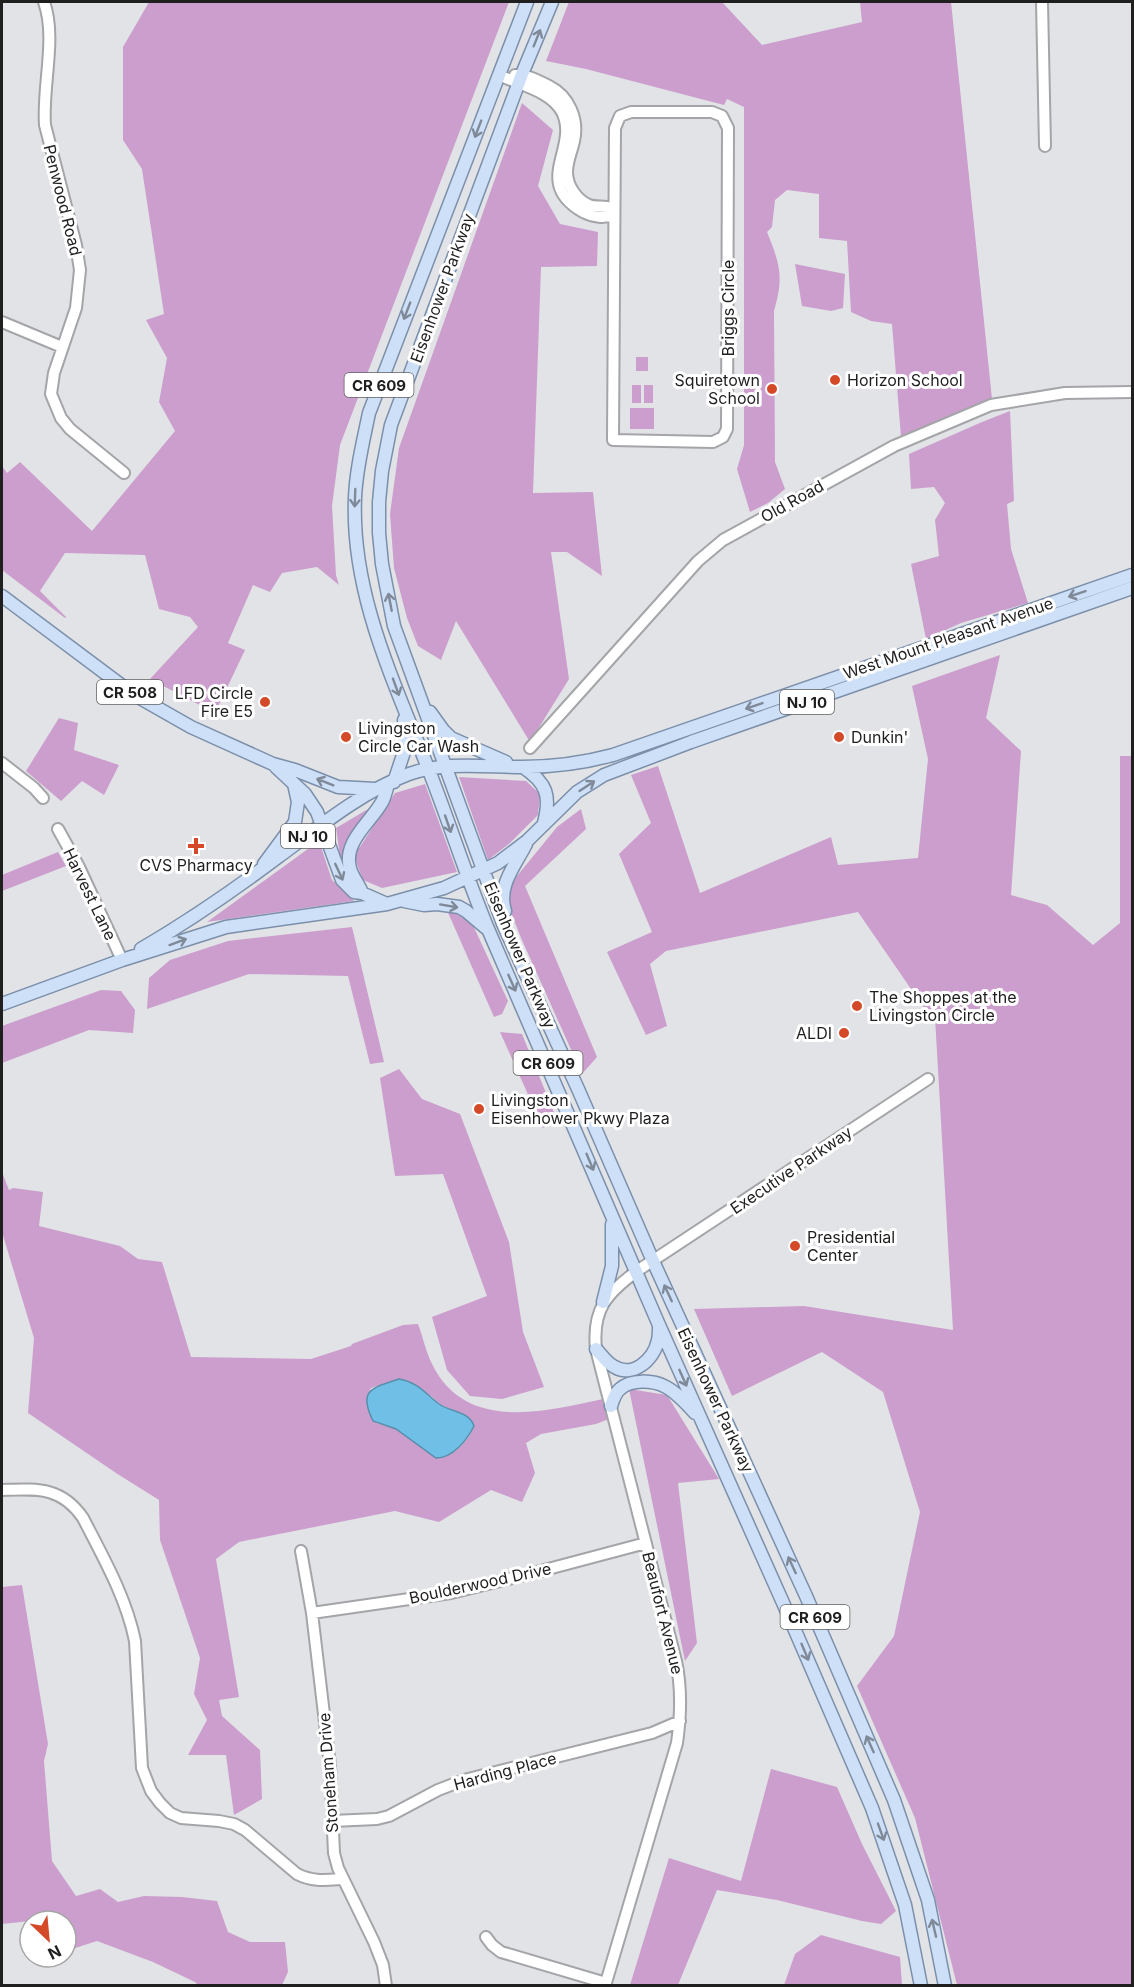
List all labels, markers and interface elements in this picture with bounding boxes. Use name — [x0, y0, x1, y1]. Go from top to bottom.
one-way arrow — [532, 29, 543, 48]
one-way arrow — [472, 120, 483, 138]
street label: Penwood Road — [40, 142, 86, 258]
street label: Eisenhower Parkway — [406, 211, 478, 365]
street label: Briggs Circle — [718, 260, 738, 356]
one-way arrow — [401, 301, 412, 320]
place label: Squiretown School — [675, 370, 760, 408]
place label: Horizon School — [847, 370, 963, 390]
road number: CR 609 — [344, 373, 413, 397]
marker: Horizon School — [828, 373, 842, 387]
marker: Squiretown School — [765, 382, 779, 396]
street label: Old Road — [757, 476, 827, 526]
one-way arrow — [350, 487, 361, 507]
one-way arrow — [1068, 589, 1087, 600]
one-way arrow — [384, 593, 395, 613]
street label: West Mount Pleasant Avenue — [840, 593, 1056, 683]
one-way arrow — [391, 677, 402, 696]
road number: CR 508 — [97, 680, 163, 704]
place label: LFD Circle Fire E5 — [175, 683, 253, 721]
road number: NJ 10 — [780, 690, 834, 714]
marker: LFD Circle Fire E5 — [258, 695, 272, 709]
one-way arrow — [745, 701, 764, 712]
place label: Livingston Circle Car Wash — [358, 718, 479, 756]
place label: Dunkin' — [851, 727, 908, 747]
marker: Livingston Circle Car Wash — [339, 730, 353, 744]
marker: Dunkin' — [832, 730, 846, 744]
one-way arrow — [316, 776, 335, 787]
one-way arrow — [578, 779, 595, 791]
one-way arrow — [444, 814, 455, 832]
road number: NJ 10 — [281, 824, 335, 848]
marker: CVS Pharmacy — [189, 839, 203, 853]
street label: Harvest Lane — [59, 845, 121, 943]
place label: CVS Pharmacy — [139, 855, 253, 875]
one-way arrow — [333, 862, 345, 880]
street label: Eisenhower Parkway — [480, 879, 560, 1031]
one-way arrow — [439, 901, 458, 912]
one-way arrow — [168, 936, 187, 947]
one-way arrow — [507, 973, 519, 991]
place label: The Shoppes at the Livingston Circle — [869, 987, 1017, 1025]
marker: The Shoppes at the Livingston Circle — [850, 999, 864, 1013]
place label: ALDI — [796, 1023, 832, 1043]
marker: ALDI — [837, 1026, 851, 1040]
road number: CR 609 — [514, 1051, 582, 1075]
place label: Livingston Eisenhower Pkwy Plaza — [491, 1090, 670, 1128]
marker: Livingston Eisenhower Pkwy Plaza — [472, 1102, 486, 1116]
street label: Executive Parkway — [726, 1122, 856, 1218]
one-way arrow — [585, 1152, 596, 1171]
place label: Presidential Center — [807, 1227, 895, 1265]
marker: Presidential Center — [788, 1239, 802, 1253]
one-way arrow — [661, 1284, 673, 1302]
street label: Eisenhower Parkway — [674, 1325, 758, 1475]
one-way arrow — [678, 1369, 690, 1387]
street label: Beaufort Avenue — [638, 1550, 688, 1676]
one-way arrow — [786, 1557, 798, 1575]
street label: Boulderwood Drive — [407, 1558, 553, 1608]
road number: CR 609 — [780, 1605, 850, 1629]
one-way arrow — [800, 1643, 811, 1661]
street label: Stoneham Drive — [314, 1712, 342, 1834]
one-way arrow — [864, 1736, 875, 1754]
street label: Harding Place — [451, 1748, 559, 1794]
one-way arrow — [877, 1822, 888, 1841]
north arrow — [18, 1909, 78, 1969]
one-way arrow — [928, 1919, 940, 1938]
text: N — [45, 1941, 64, 1964]

